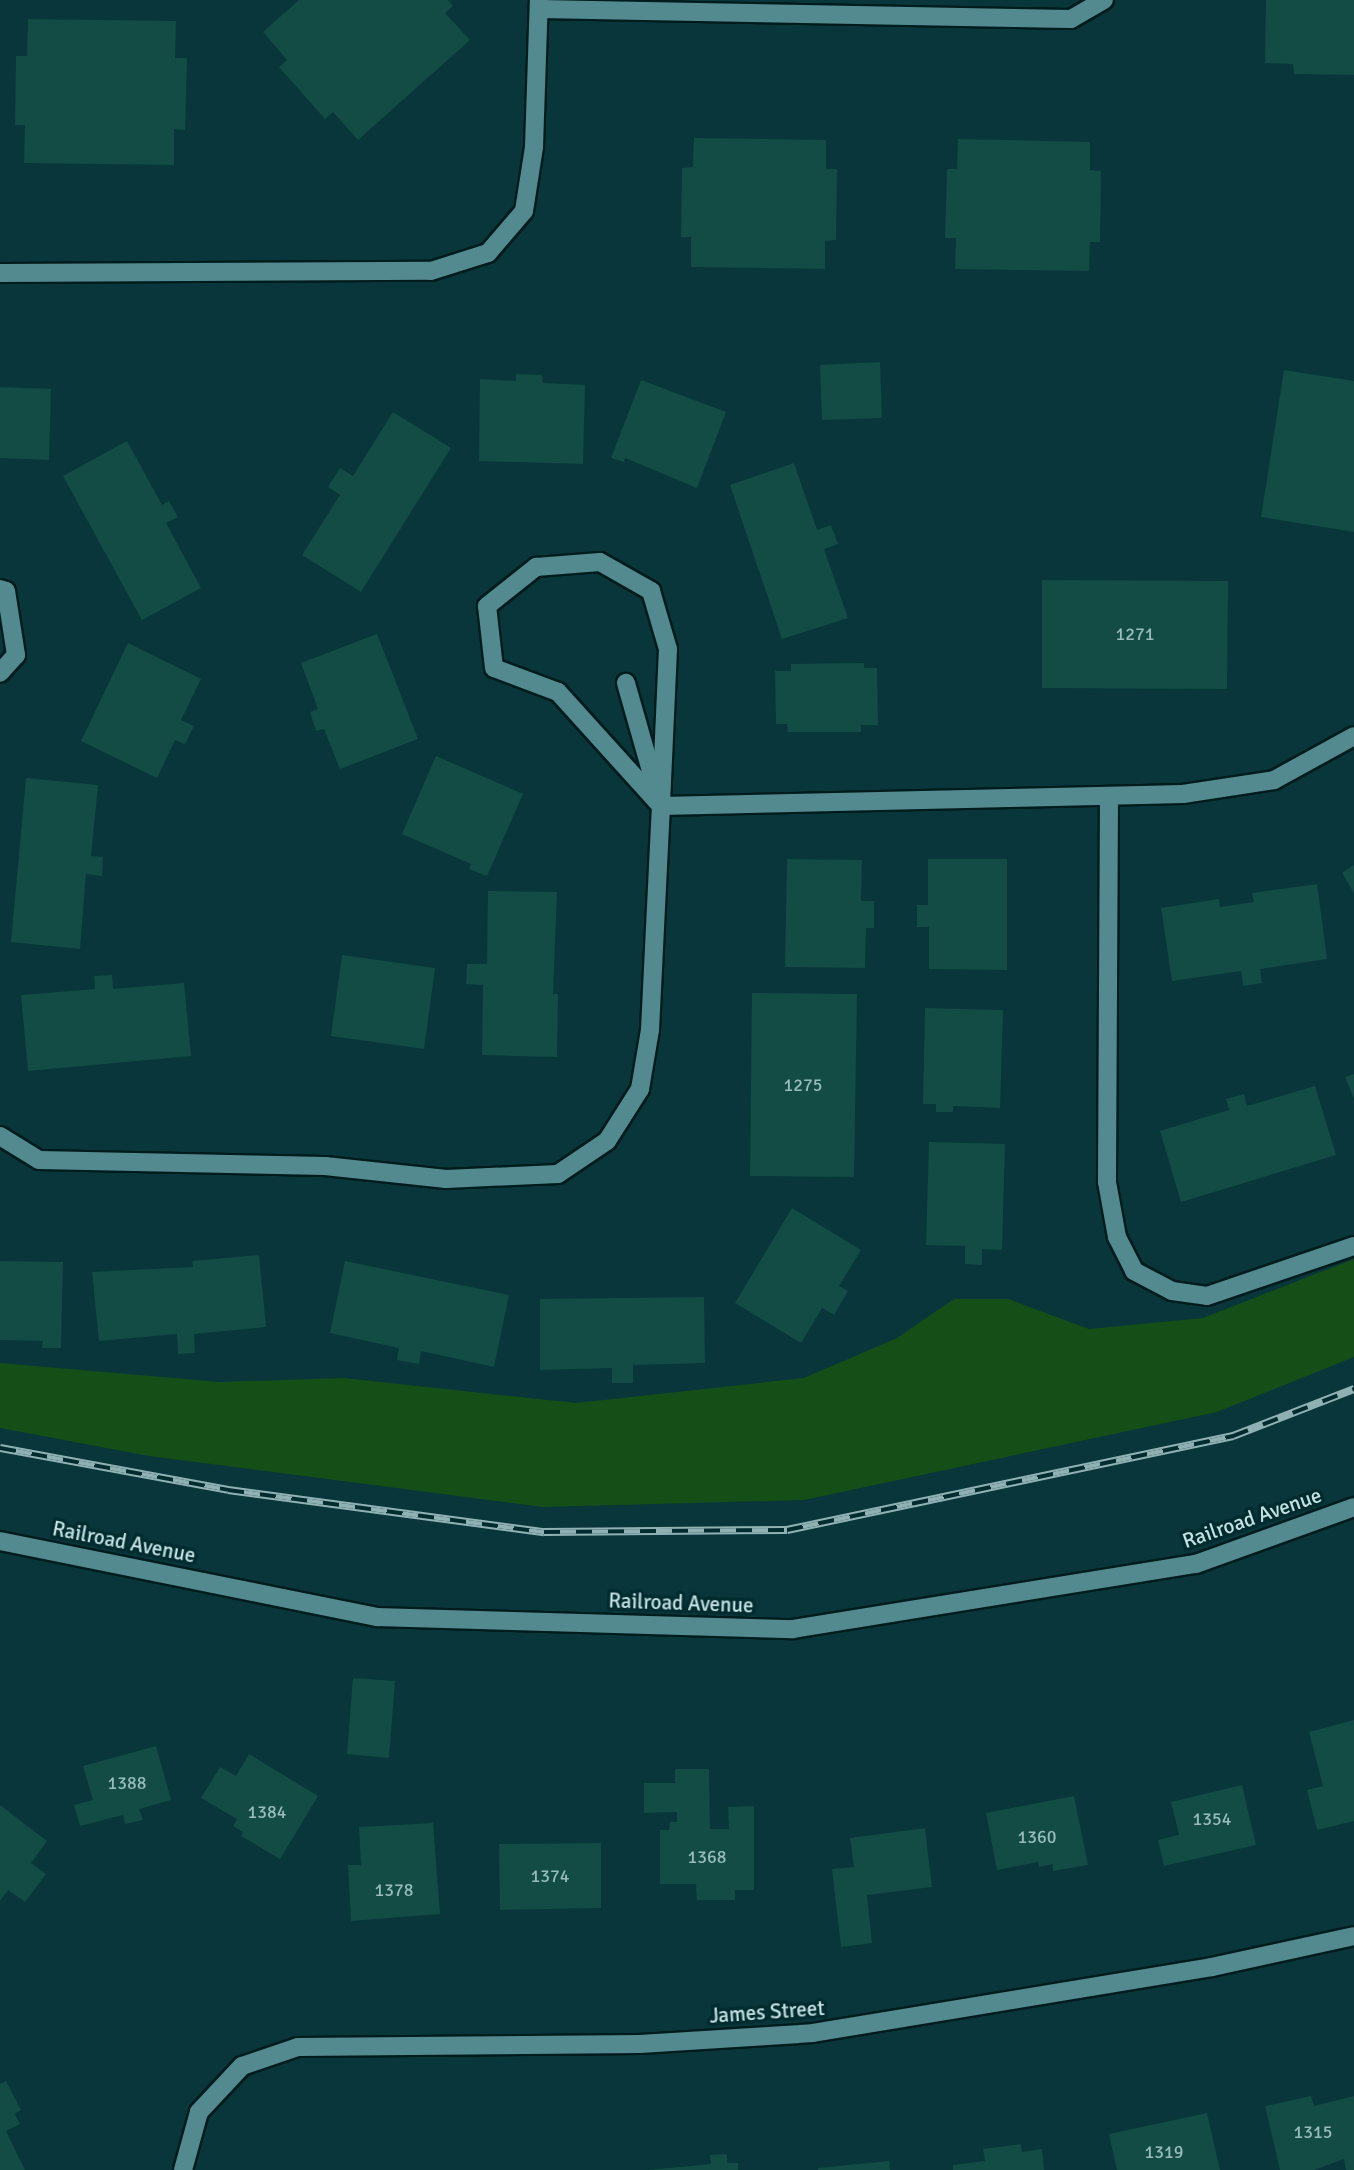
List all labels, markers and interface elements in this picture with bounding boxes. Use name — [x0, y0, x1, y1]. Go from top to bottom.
house number: 1271 — [1116, 623, 1154, 645]
house number: 1275 — [784, 1074, 822, 1096]
street label: Railroad Avenue — [1179, 1482, 1325, 1554]
street label: Railroad Avenue — [50, 1516, 198, 1568]
street label: Railroad Avenue — [608, 1588, 754, 1618]
house number: 1388 — [108, 1772, 146, 1794]
house number: 1384 — [248, 1801, 286, 1823]
house number: 1354 — [1193, 1808, 1231, 1830]
house number: 1360 — [1018, 1826, 1056, 1848]
house number: 1368 — [688, 1846, 726, 1868]
house number: 1374 — [531, 1865, 569, 1887]
house number: 1378 — [375, 1879, 413, 1901]
street label: James Street — [709, 1995, 825, 2029]
house number: 1315 — [1294, 2121, 1332, 2143]
house number: 1319 — [1145, 2141, 1183, 2163]

